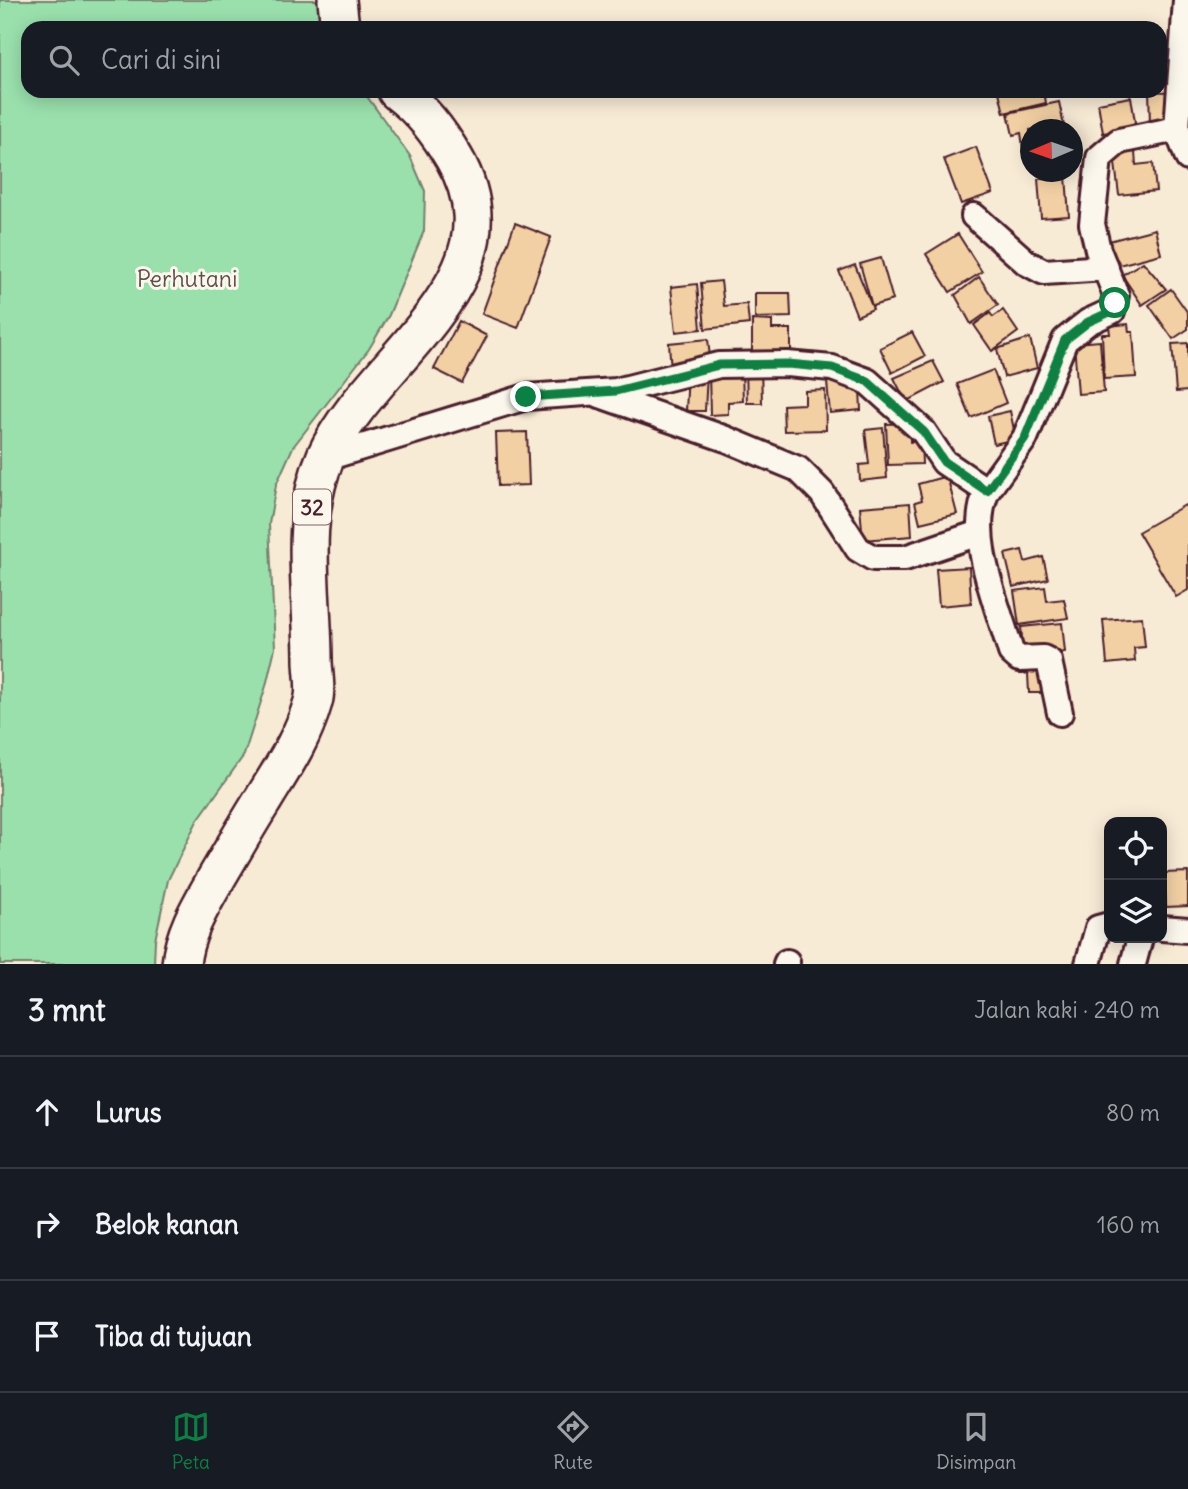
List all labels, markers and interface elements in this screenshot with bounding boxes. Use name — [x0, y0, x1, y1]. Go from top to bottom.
search box — [21, 21, 1167, 98]
icon: search — [45, 41, 83, 79]
text: Cari di sini — [101, 43, 221, 76]
north arrow — [1020, 119, 1083, 182]
park label: Perhutani — [137, 264, 237, 293]
route start — [1099, 287, 1130, 318]
route end — [510, 381, 541, 412]
road number: 32 — [293, 490, 331, 524]
map controls — [1104, 817, 1167, 943]
button: locate — [1104, 817, 1167, 880]
button: layers — [1104, 880, 1167, 943]
text: 3 mnt — [28, 991, 106, 1029]
text: Jalan kaki · 240 m — [974, 995, 1160, 1024]
icon: ahead — [28, 1093, 66, 1131]
text: Lurus — [95, 1096, 162, 1129]
text: 80 m — [1106, 1098, 1160, 1127]
icon: right — [28, 1205, 66, 1243]
text: Belok kanan — [95, 1208, 239, 1241]
text: 160 m — [1097, 1210, 1160, 1239]
icon: arrive — [28, 1317, 66, 1355]
text: Tiba di tujuan — [95, 1320, 252, 1353]
tab: Peta — [172, 1408, 210, 1474]
tab: Rute — [553, 1408, 593, 1474]
tab: Disimpan — [936, 1408, 1016, 1474]

